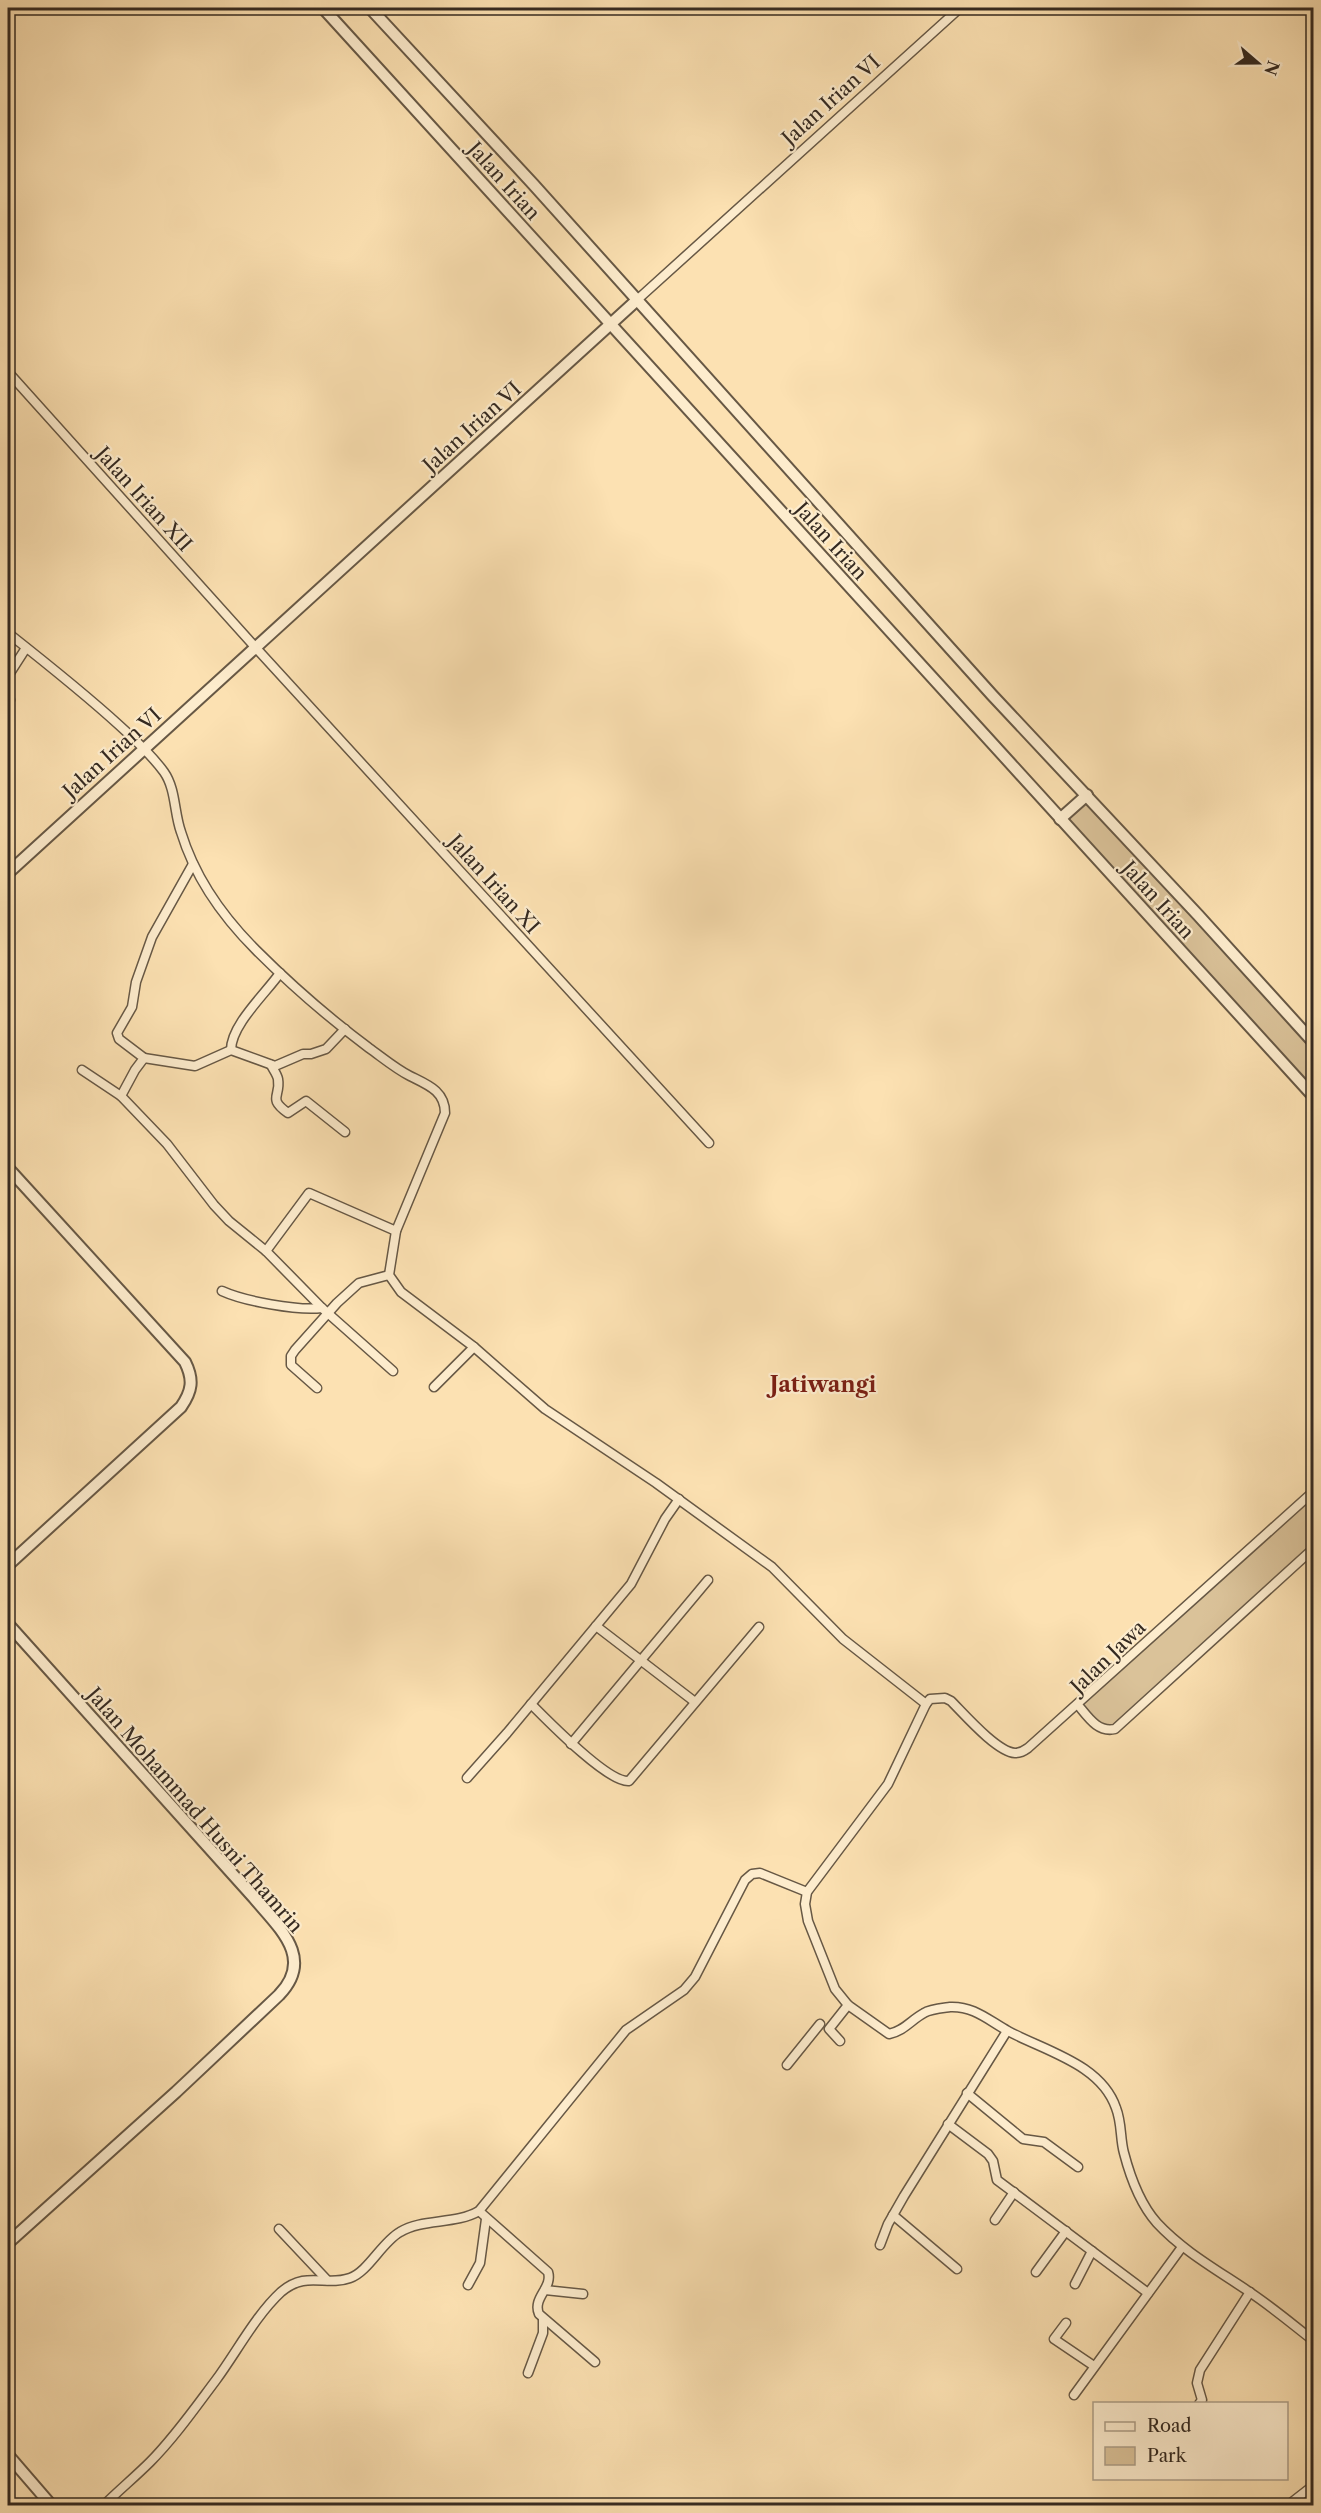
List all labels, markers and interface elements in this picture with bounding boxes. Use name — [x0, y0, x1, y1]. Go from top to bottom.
north arrow — [1228, 33, 1288, 93]
street label: Jalan Irian VI — [775, 50, 885, 152]
text: N — [1260, 58, 1284, 78]
street label: Jalan Irian — [461, 135, 546, 225]
street label: Jalan Irian VI — [416, 377, 526, 479]
street label: Jalan Irian XII — [89, 439, 197, 556]
street label: Jalan Irian — [788, 495, 873, 585]
street label: Jalan Irian VI — [56, 703, 166, 805]
street label: Jalan Irian XI — [441, 827, 545, 938]
street label: Jalan Irian — [1115, 854, 1200, 944]
district label: Jatiwangi — [766, 1371, 876, 1398]
street label: Jalan Jawa — [1063, 1615, 1151, 1701]
street label: Jalan Mohammad Husni Thamrin — [80, 1680, 308, 1938]
legend — [1093, 2402, 1288, 2480]
text: Road — [1147, 2415, 1192, 2437]
text: Park — [1147, 2445, 1188, 2467]

